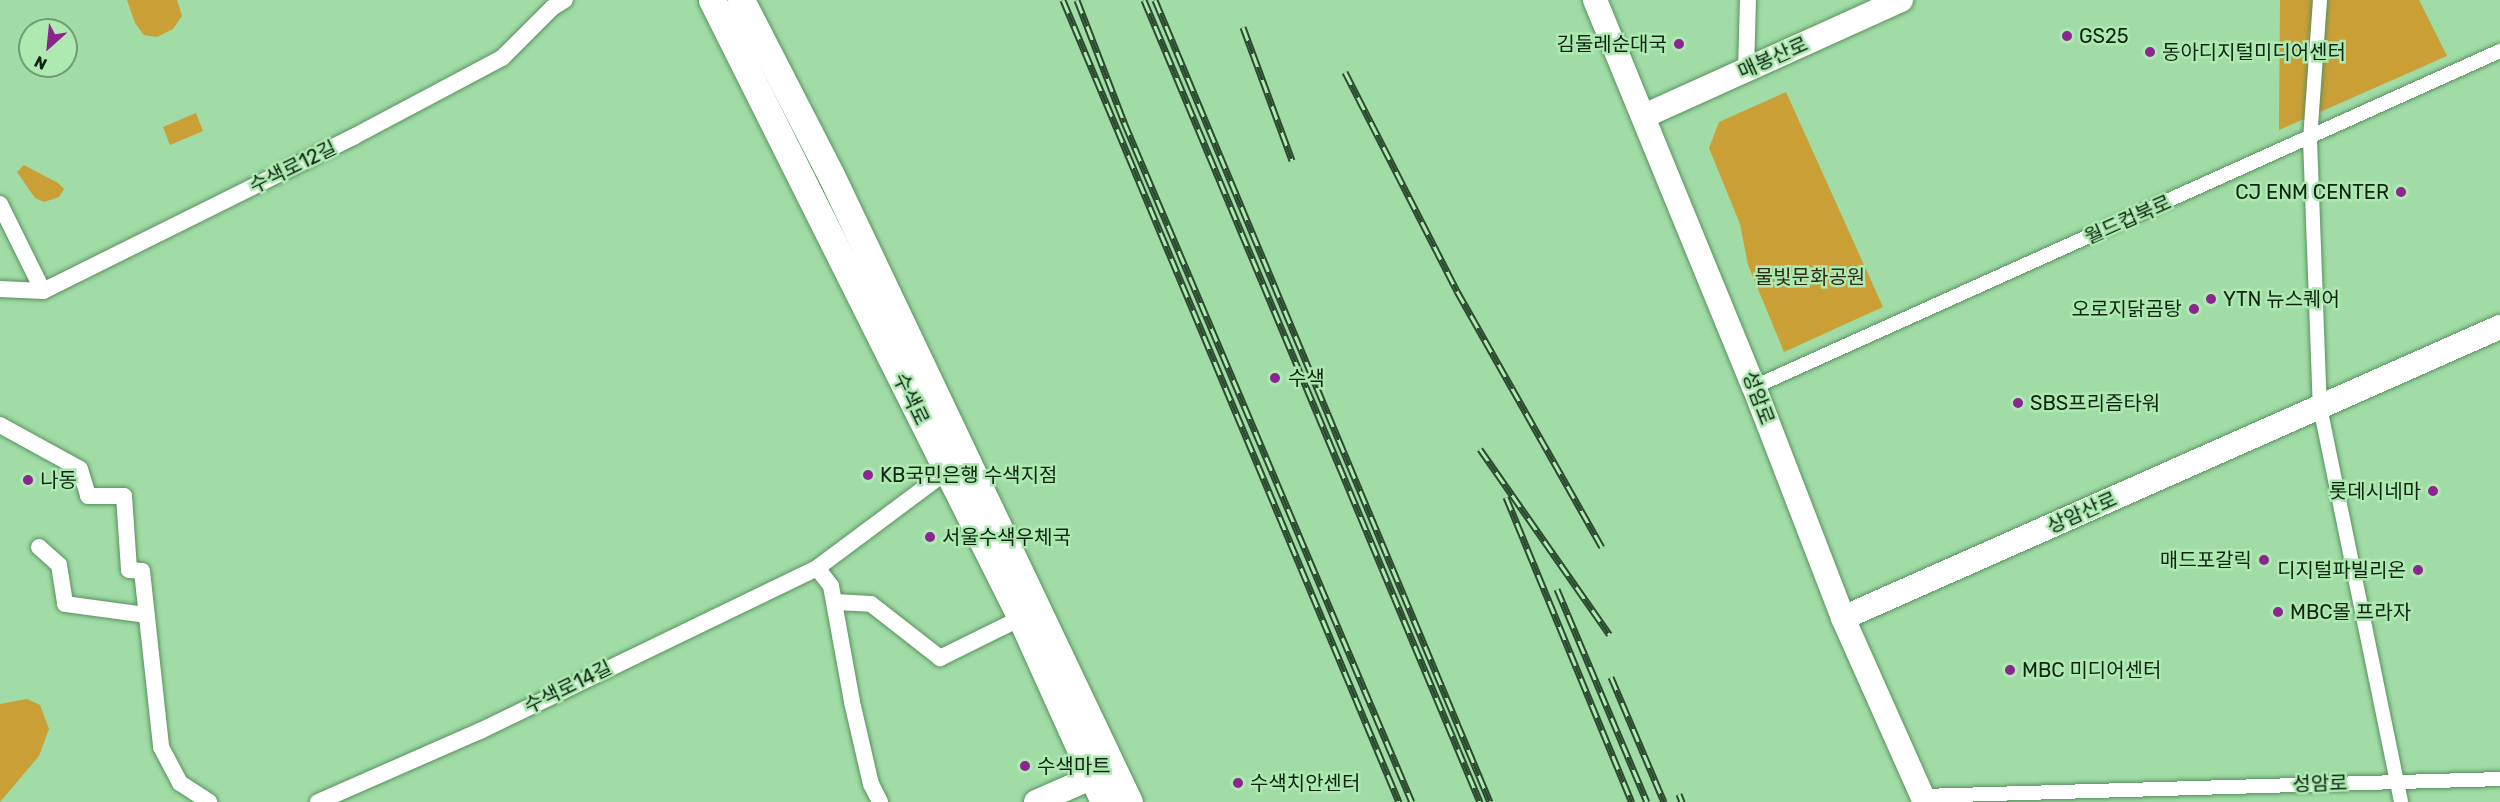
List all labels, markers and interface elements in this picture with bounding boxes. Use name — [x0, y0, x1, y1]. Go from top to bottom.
north arrow — [18, 18, 78, 78]
place label: GS25 — [2079, 24, 2129, 48]
marker: GS25 — [2060, 29, 2074, 43]
place label: 김둘레순대국 — [1557, 32, 1667, 56]
street label: 매봉산로 — [1735, 32, 1811, 84]
marker: 김둘레순대국 — [1672, 37, 1686, 51]
place label: 동아디지털미디어센터 — [2162, 40, 2346, 64]
marker: 동아디지털미디어센터 — [2143, 45, 2157, 59]
text: N — [31, 52, 50, 74]
street label: 수색로12길 — [246, 136, 340, 198]
place label: CJ ENM CENTER — [2235, 180, 2389, 204]
marker: CJ ENM CENTER — [2394, 185, 2408, 199]
street label: 월드컵북로 — [2081, 190, 2175, 250]
park label: 물빛문화공원 — [1755, 265, 1865, 289]
place label: YTN 뉴스퀘어 — [2223, 287, 2340, 311]
marker: YTN 뉴스퀘어 — [2204, 292, 2218, 306]
place label: 오로지닭곰탕 — [2072, 297, 2182, 321]
marker: 오로지닭곰탕 — [2187, 302, 2201, 316]
place label: 수색 — [1288, 366, 1325, 390]
street label: 성암로 — [1737, 368, 1779, 428]
street label: 수색로 — [888, 369, 934, 429]
marker: 수색 — [1266, 369, 1284, 387]
place label: SBS프리즘타워 — [2030, 391, 2160, 415]
marker: SBS프리즘타워 — [2011, 396, 2025, 410]
place label: KB국민은행 수색지점 — [880, 463, 1057, 487]
place label: 나동 — [40, 468, 77, 492]
marker: KB국민은행 수색지점 — [861, 468, 875, 482]
marker: 나동 — [21, 473, 35, 487]
place label: 롯데시네마 — [2329, 479, 2421, 503]
marker: 롯데시네마 — [2426, 484, 2440, 498]
street label: 상암산로 — [2044, 487, 2120, 539]
place label: 서울수색우체국 — [942, 525, 1071, 549]
marker: 서울수색우체국 — [923, 530, 937, 544]
place label: 매드포갈릭 — [2160, 548, 2252, 572]
marker: 매드포갈릭 — [2257, 553, 2271, 567]
place label: 디지털파빌리온 — [2277, 558, 2406, 582]
marker: 디지털파빌리온 — [2411, 563, 2425, 577]
place label: MBC몰 프라자 — [2290, 600, 2411, 624]
marker: MBC몰 프라자 — [2271, 605, 2285, 619]
street label: 수색로14길 — [520, 655, 616, 719]
place label: MBC 미디어센터 — [2022, 658, 2161, 682]
marker: MBC 미디어센터 — [2003, 663, 2017, 677]
place label: 수색마트 — [1037, 754, 1111, 778]
marker: 수색마트 — [1018, 759, 1032, 773]
place label: 수색치안센터 — [1250, 771, 1360, 795]
street label: 성암로 — [2292, 771, 2348, 797]
marker: 수색치안센터 — [1231, 776, 1245, 790]

